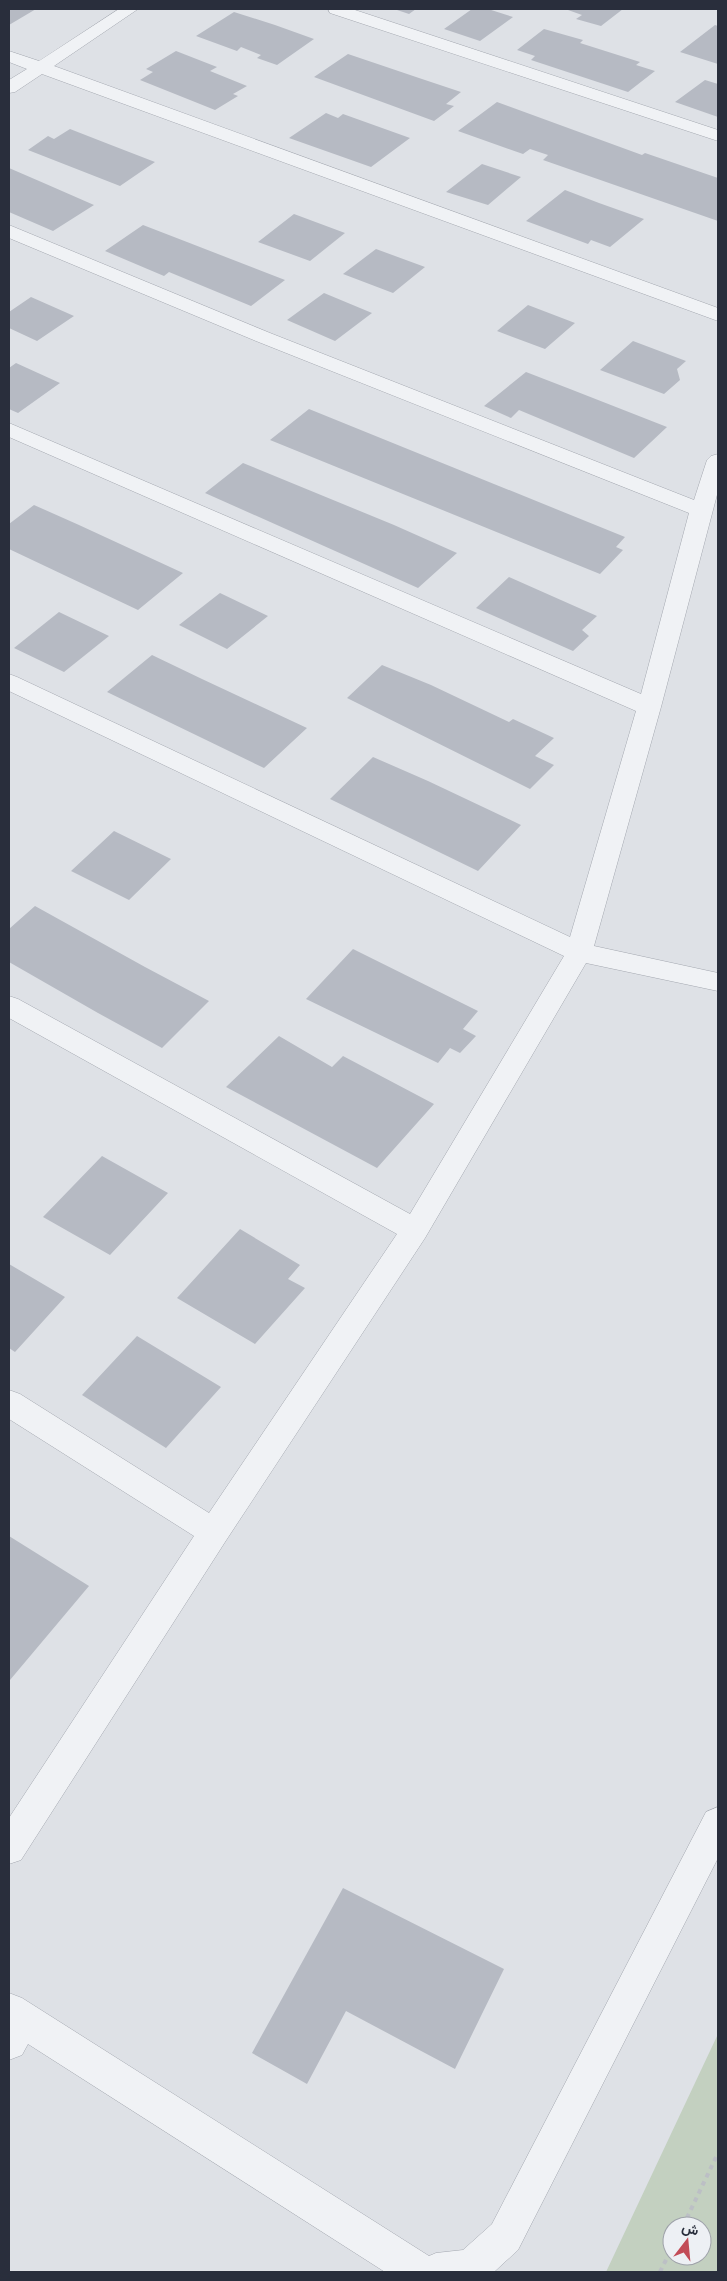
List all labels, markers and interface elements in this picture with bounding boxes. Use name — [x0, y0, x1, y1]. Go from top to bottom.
north arrow — [662, 2216, 712, 2266]
text: ش — [680, 2218, 701, 2240]

